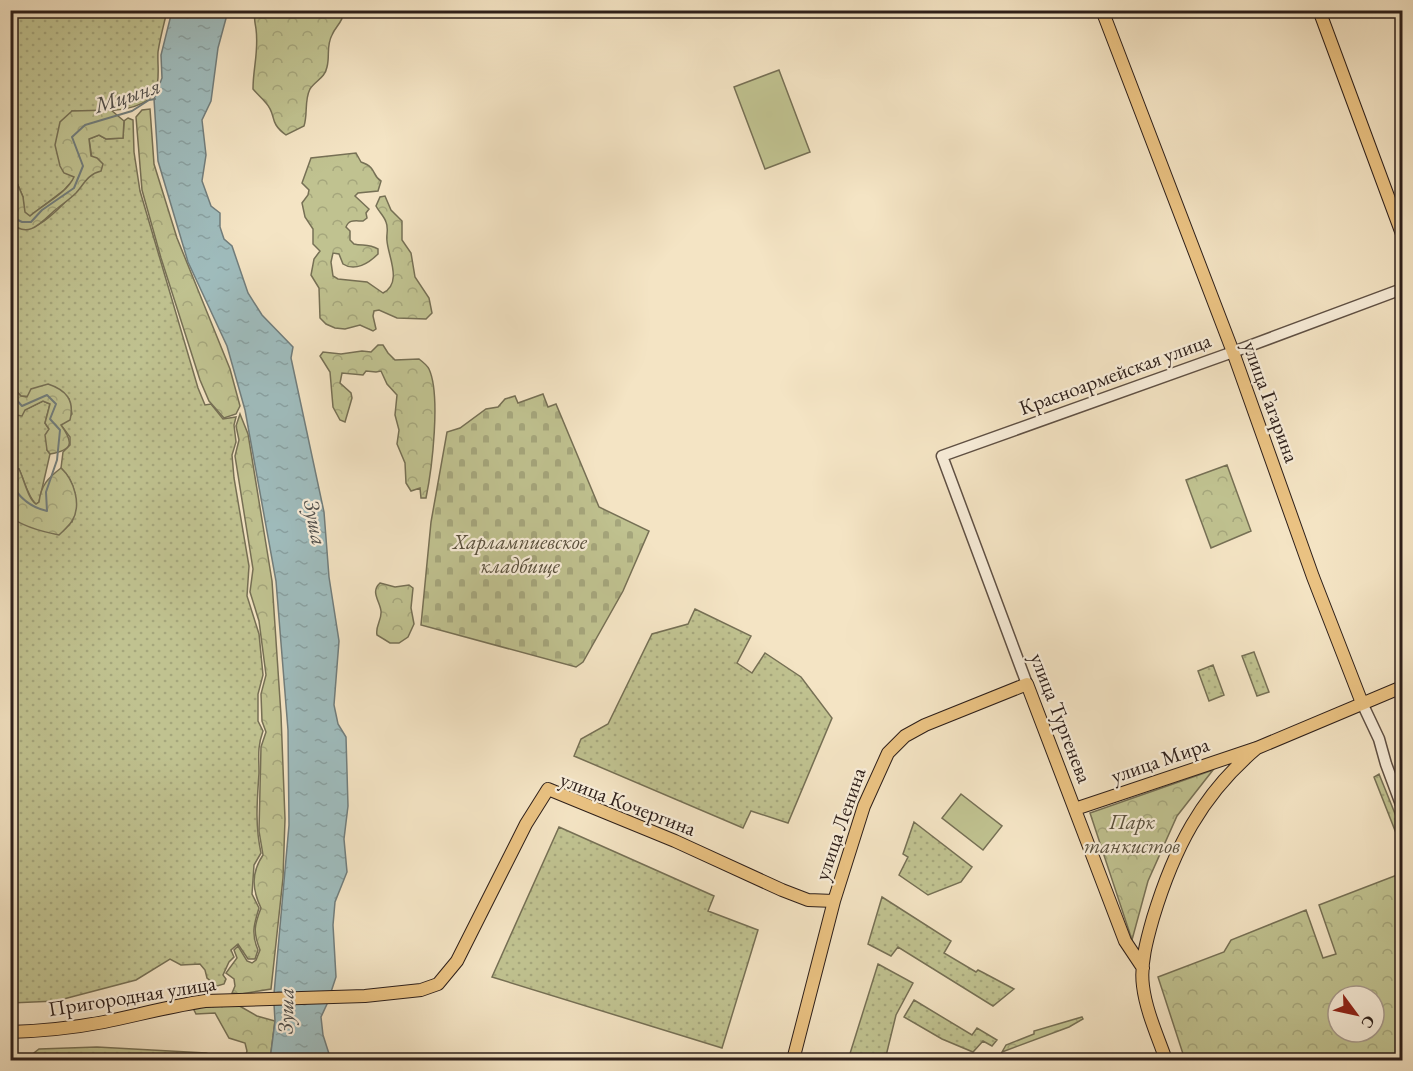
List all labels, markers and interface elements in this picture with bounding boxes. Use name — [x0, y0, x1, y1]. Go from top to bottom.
water label: Мцыня — [88, 71, 164, 120]
street label: Красноармейская улица — [1015, 326, 1215, 421]
street label: улица Гагарина — [1237, 337, 1306, 467]
water label: Зуша — [297, 496, 334, 548]
park label: Харлампиевское кладбище — [451, 528, 588, 579]
street label: улица Тургенева — [1024, 649, 1099, 787]
street label: улица Мира — [1107, 730, 1213, 789]
street label: улица Ленина — [808, 763, 872, 884]
street label: улица Кочергина — [556, 765, 701, 842]
park label: Парк танкистов — [1084, 808, 1180, 859]
street label: Пригородная улица — [46, 969, 218, 1022]
north arrow — [1326, 984, 1386, 1044]
water label: Зуша — [271, 987, 300, 1035]
text: С — [1356, 1011, 1380, 1032]

